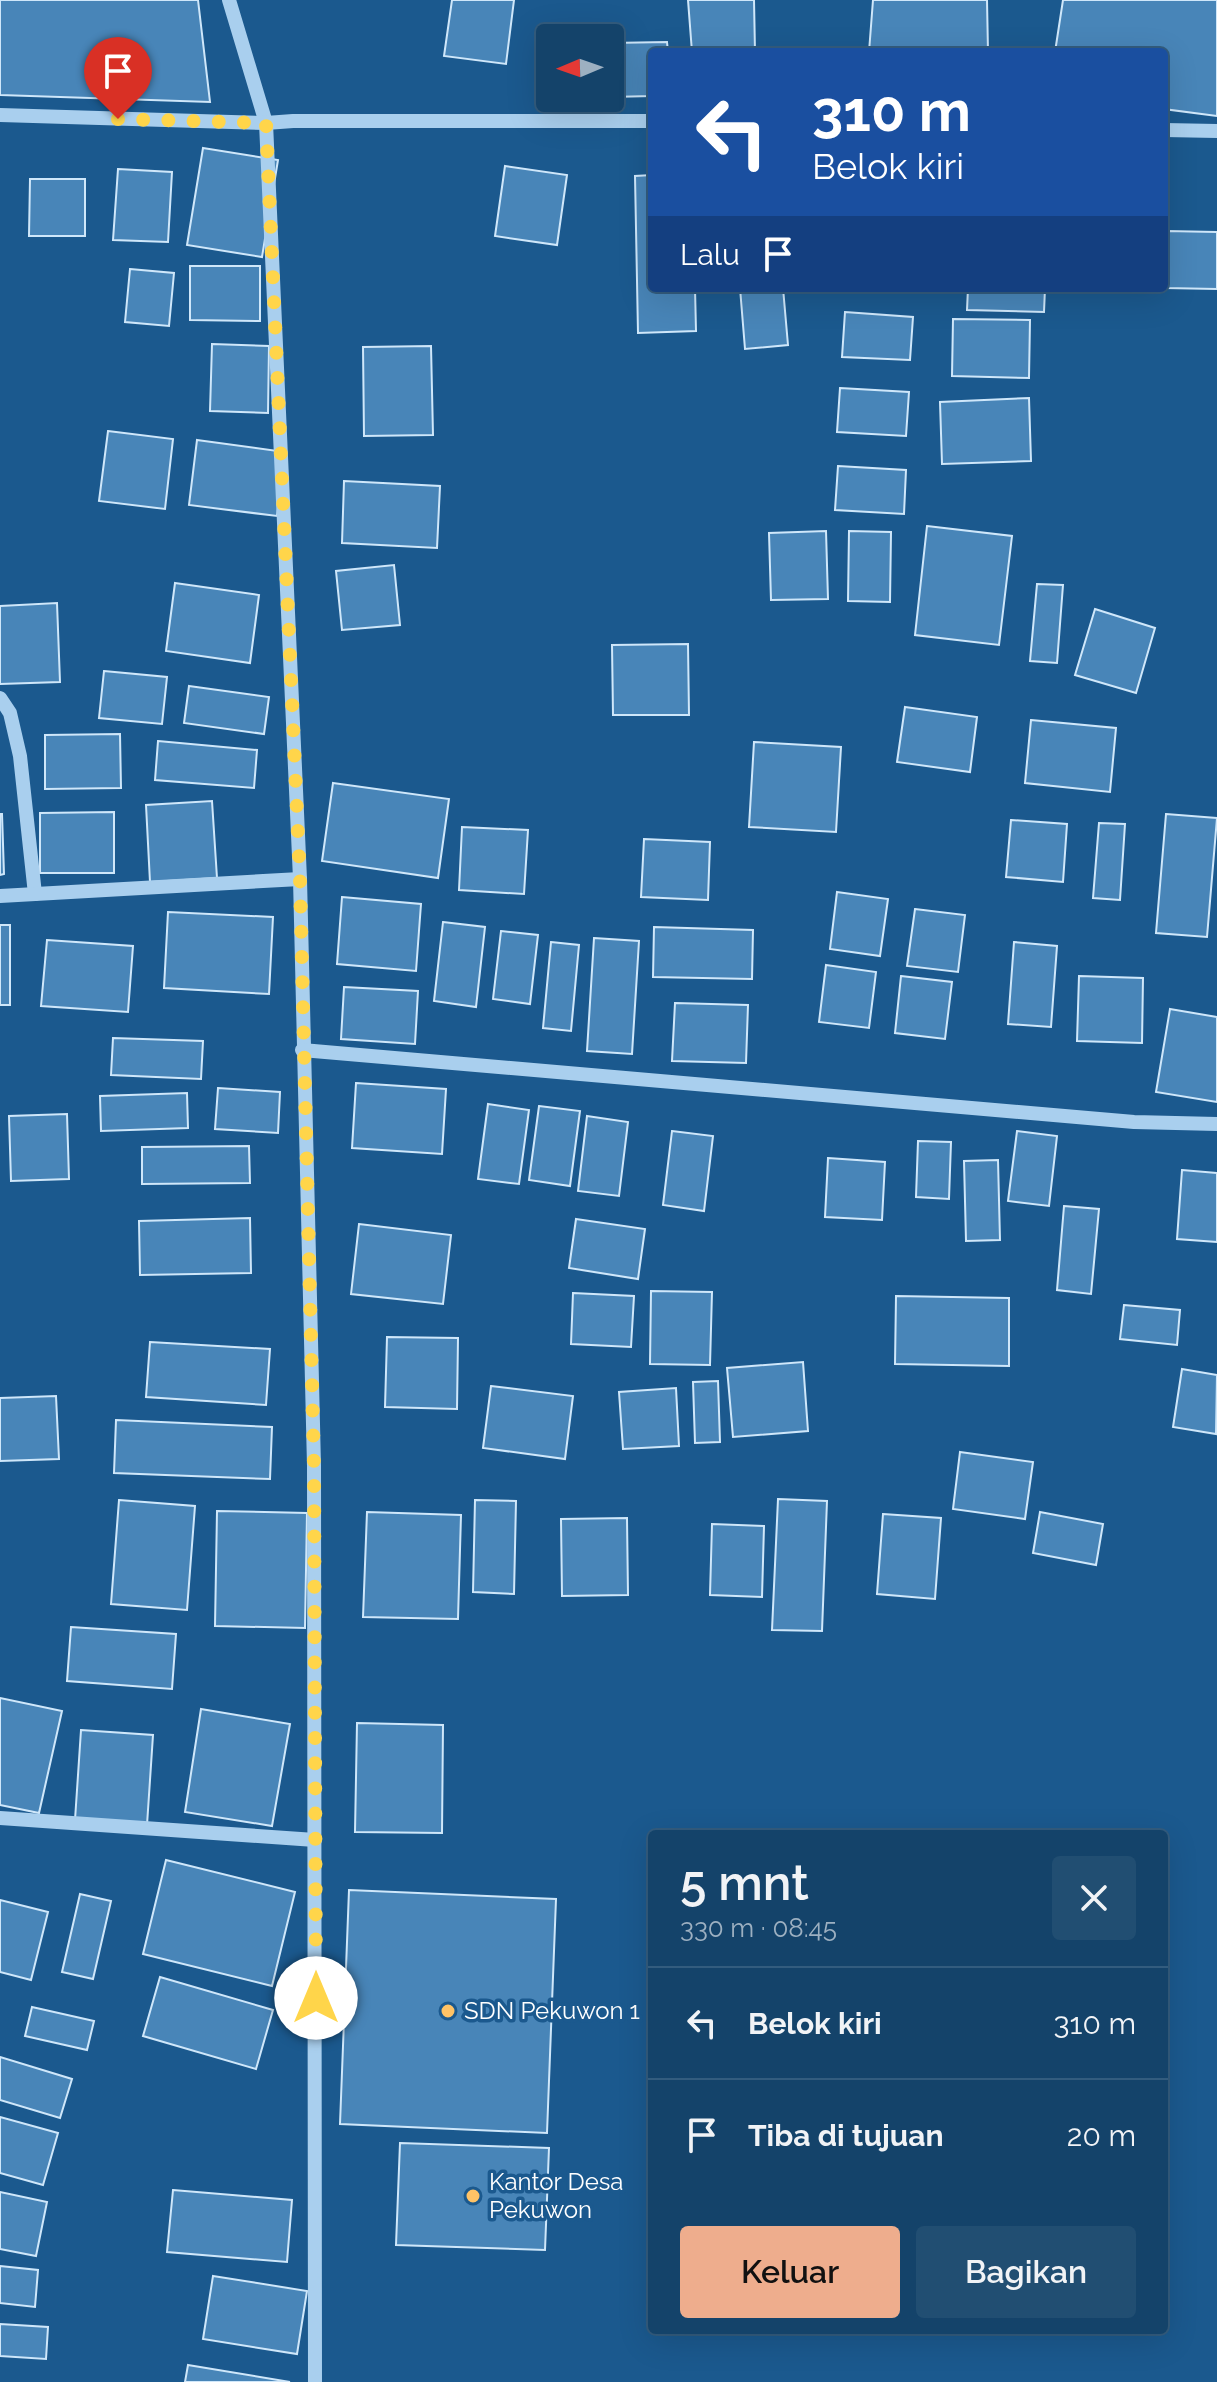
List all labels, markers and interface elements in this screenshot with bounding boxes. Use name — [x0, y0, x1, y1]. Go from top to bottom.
north arrow — [536, 24, 624, 112]
map controls — [536, 24, 624, 112]
pin — [84, 37, 152, 119]
icon: arrive — [96, 49, 140, 93]
text: 310 m — [812, 78, 971, 144]
icon: left — [680, 80, 784, 184]
text: Belok kiri — [812, 145, 964, 187]
icon: arrive — [756, 232, 800, 276]
text: Lalu — [680, 237, 740, 272]
text: 5 mnt — [680, 1855, 809, 1911]
button: close — [1052, 1856, 1136, 1940]
text: 330 m · 08:45 — [680, 1913, 837, 1943]
position arrow — [274, 1956, 358, 2040]
place label: SDN Pekuwon 1 — [464, 1996, 640, 2025]
icon: left — [680, 2001, 724, 2045]
marker: SDN Pekuwon 1 — [439, 2002, 457, 2020]
text: Belok kiri — [748, 2006, 882, 2041]
text: 310 m — [1054, 2006, 1136, 2041]
icon: arrive — [680, 2113, 724, 2157]
text: Tiba di tujuan — [748, 2118, 944, 2153]
text: 20 m — [1067, 2118, 1136, 2153]
place label: Kantor Desa Pekuwon — [489, 2167, 623, 2224]
marker: Kantor Desa Pekuwon — [464, 2187, 482, 2205]
button: Keluar — [680, 2226, 900, 2318]
button: Bagikan — [916, 2226, 1136, 2318]

